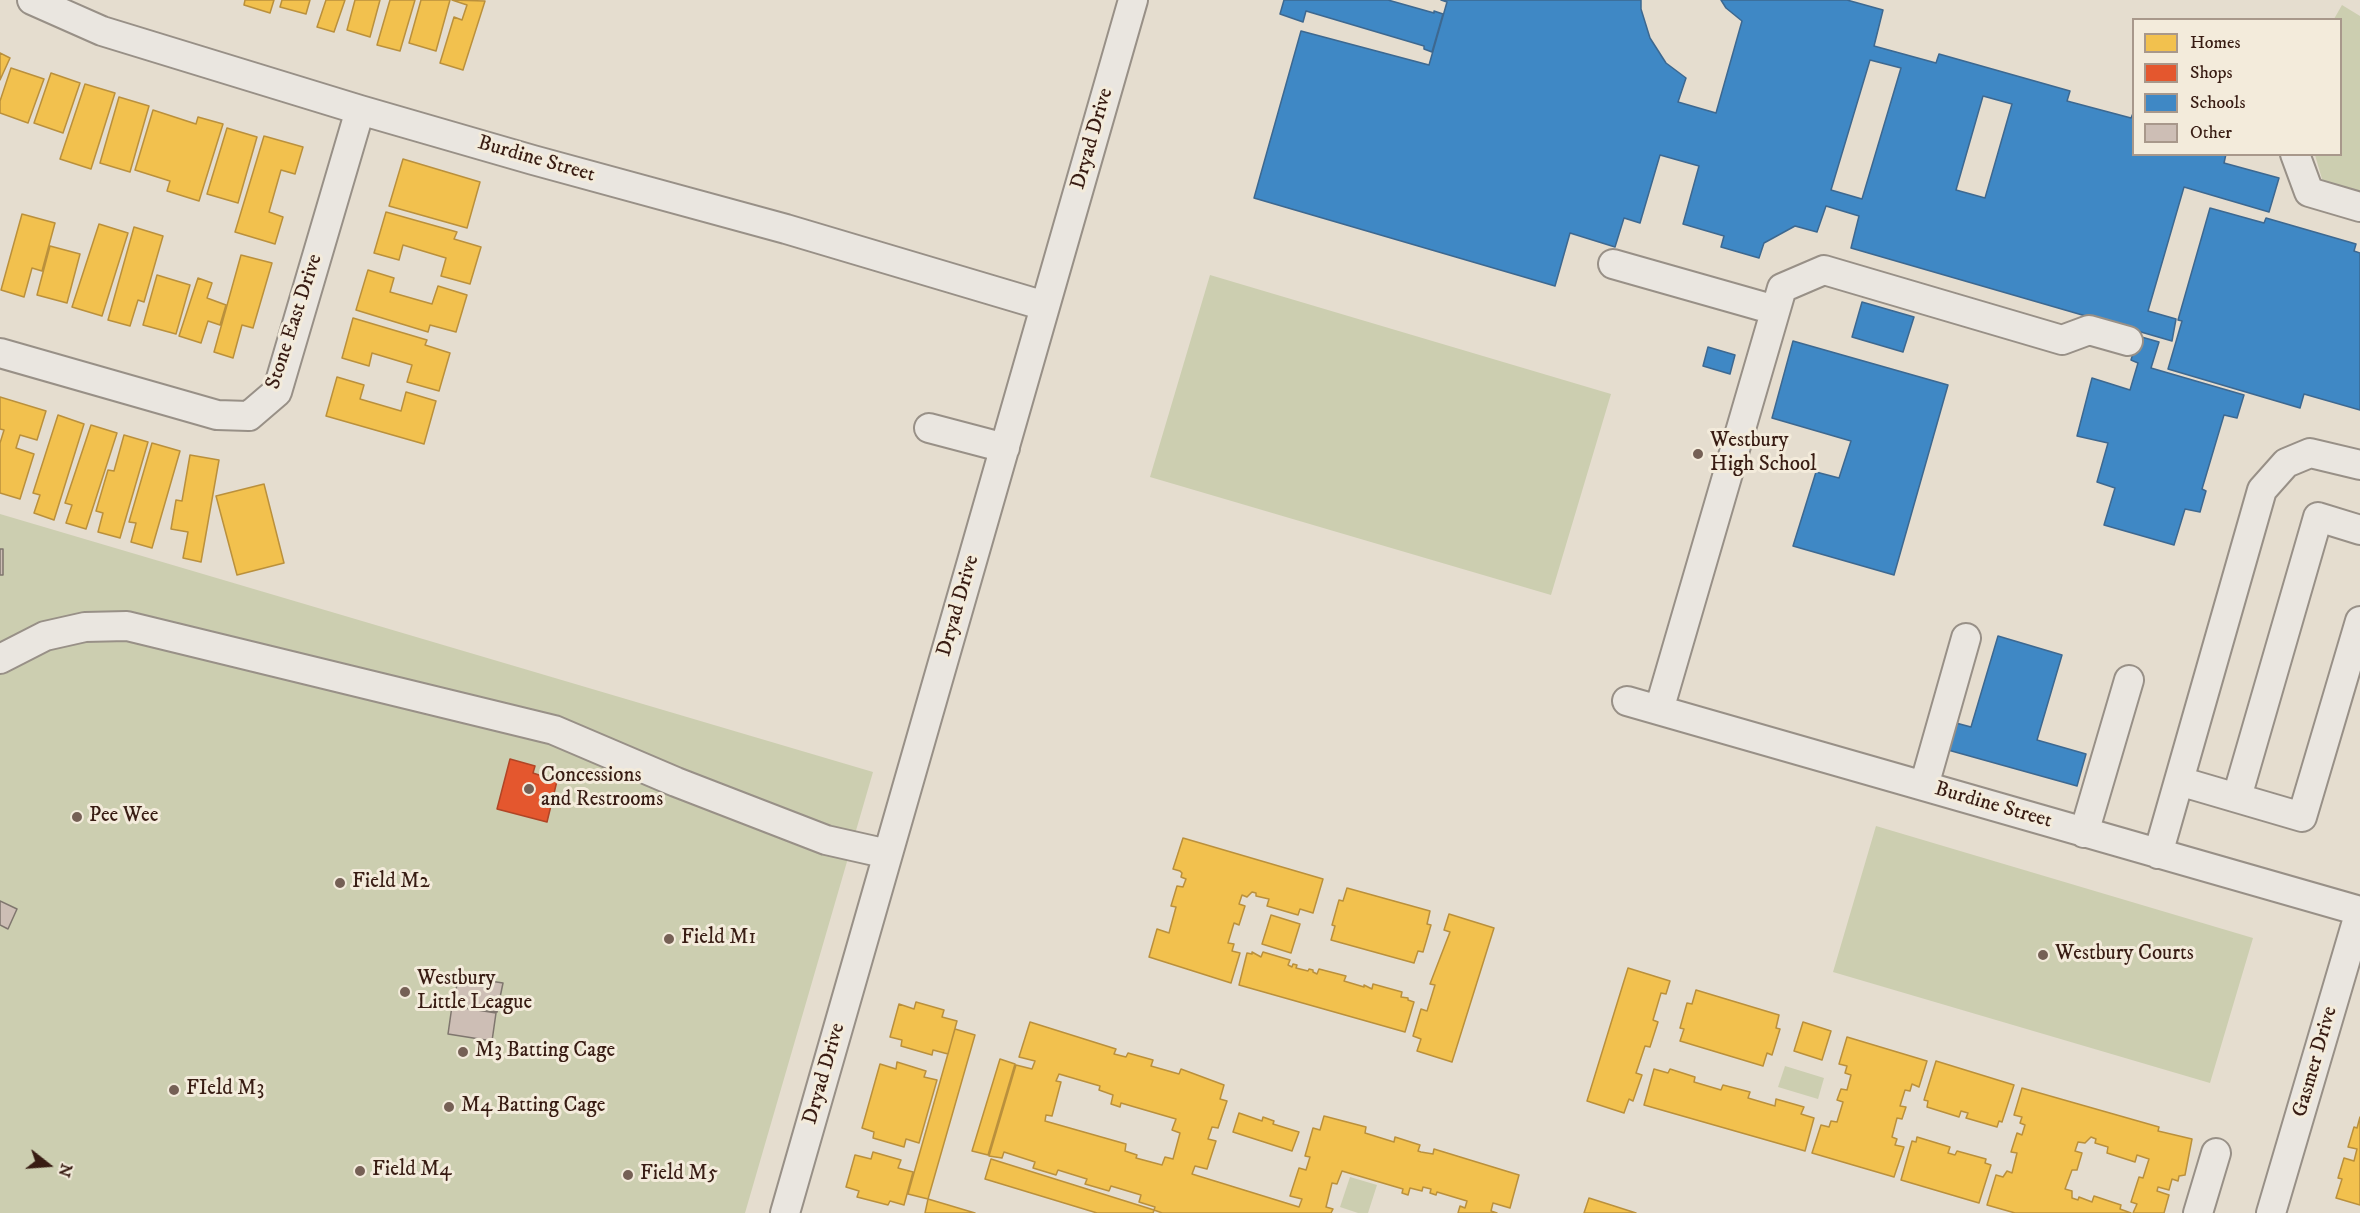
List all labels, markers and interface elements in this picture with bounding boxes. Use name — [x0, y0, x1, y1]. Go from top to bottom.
legend — [2132, 18, 2342, 156]
text: Homes — [2190, 32, 2241, 54]
text: Shops — [2190, 62, 2233, 84]
street label: Dryad Drive — [1067, 85, 1119, 193]
text: Schools — [2190, 92, 2245, 114]
text: Other — [2190, 122, 2232, 144]
street label: Burdine Street — [474, 131, 598, 189]
street label: Stone East Drive — [261, 251, 329, 393]
place label: Westbury High School — [1710, 429, 1816, 479]
marker: Westbury High School — [1691, 447, 1705, 461]
street label: Dryad Drive — [933, 552, 985, 660]
place label: Concessions and Restrooms — [541, 764, 663, 814]
street label: Burdine Street — [1931, 777, 2055, 835]
marker: Concessions and Restrooms — [522, 782, 536, 796]
place label: Pee Wee — [89, 804, 158, 830]
marker: Pee Wee — [70, 810, 84, 824]
place label: Field M2 — [352, 870, 430, 896]
marker: Field M2 — [333, 876, 347, 890]
place label: Field M1 — [681, 926, 756, 952]
marker: Field M1 — [662, 932, 676, 946]
place label: Westbury Courts — [2055, 942, 2194, 968]
marker: Westbury Courts — [2036, 948, 2050, 962]
place label: Westbury Little League — [417, 967, 532, 1017]
marker: Westbury Little League — [398, 985, 412, 999]
street label: Gasmer Drive — [2288, 1004, 2344, 1120]
street label: Dryad Drive — [799, 1020, 851, 1128]
place label: M3 Batting Cage — [475, 1039, 615, 1065]
marker: M3 Batting Cage — [456, 1045, 470, 1059]
place label: FIeld M3 — [186, 1077, 264, 1103]
marker: FIeld M3 — [167, 1083, 181, 1097]
place label: M4 Batting Cage — [461, 1094, 605, 1120]
marker: M4 Batting Cage — [442, 1100, 456, 1114]
north arrow — [18, 1135, 78, 1195]
place label: Field M4 — [372, 1158, 452, 1184]
text: N — [54, 1161, 77, 1179]
place label: Field M5 — [640, 1162, 718, 1188]
marker: Field M4 — [353, 1164, 367, 1178]
marker: Field M5 — [621, 1168, 635, 1182]

